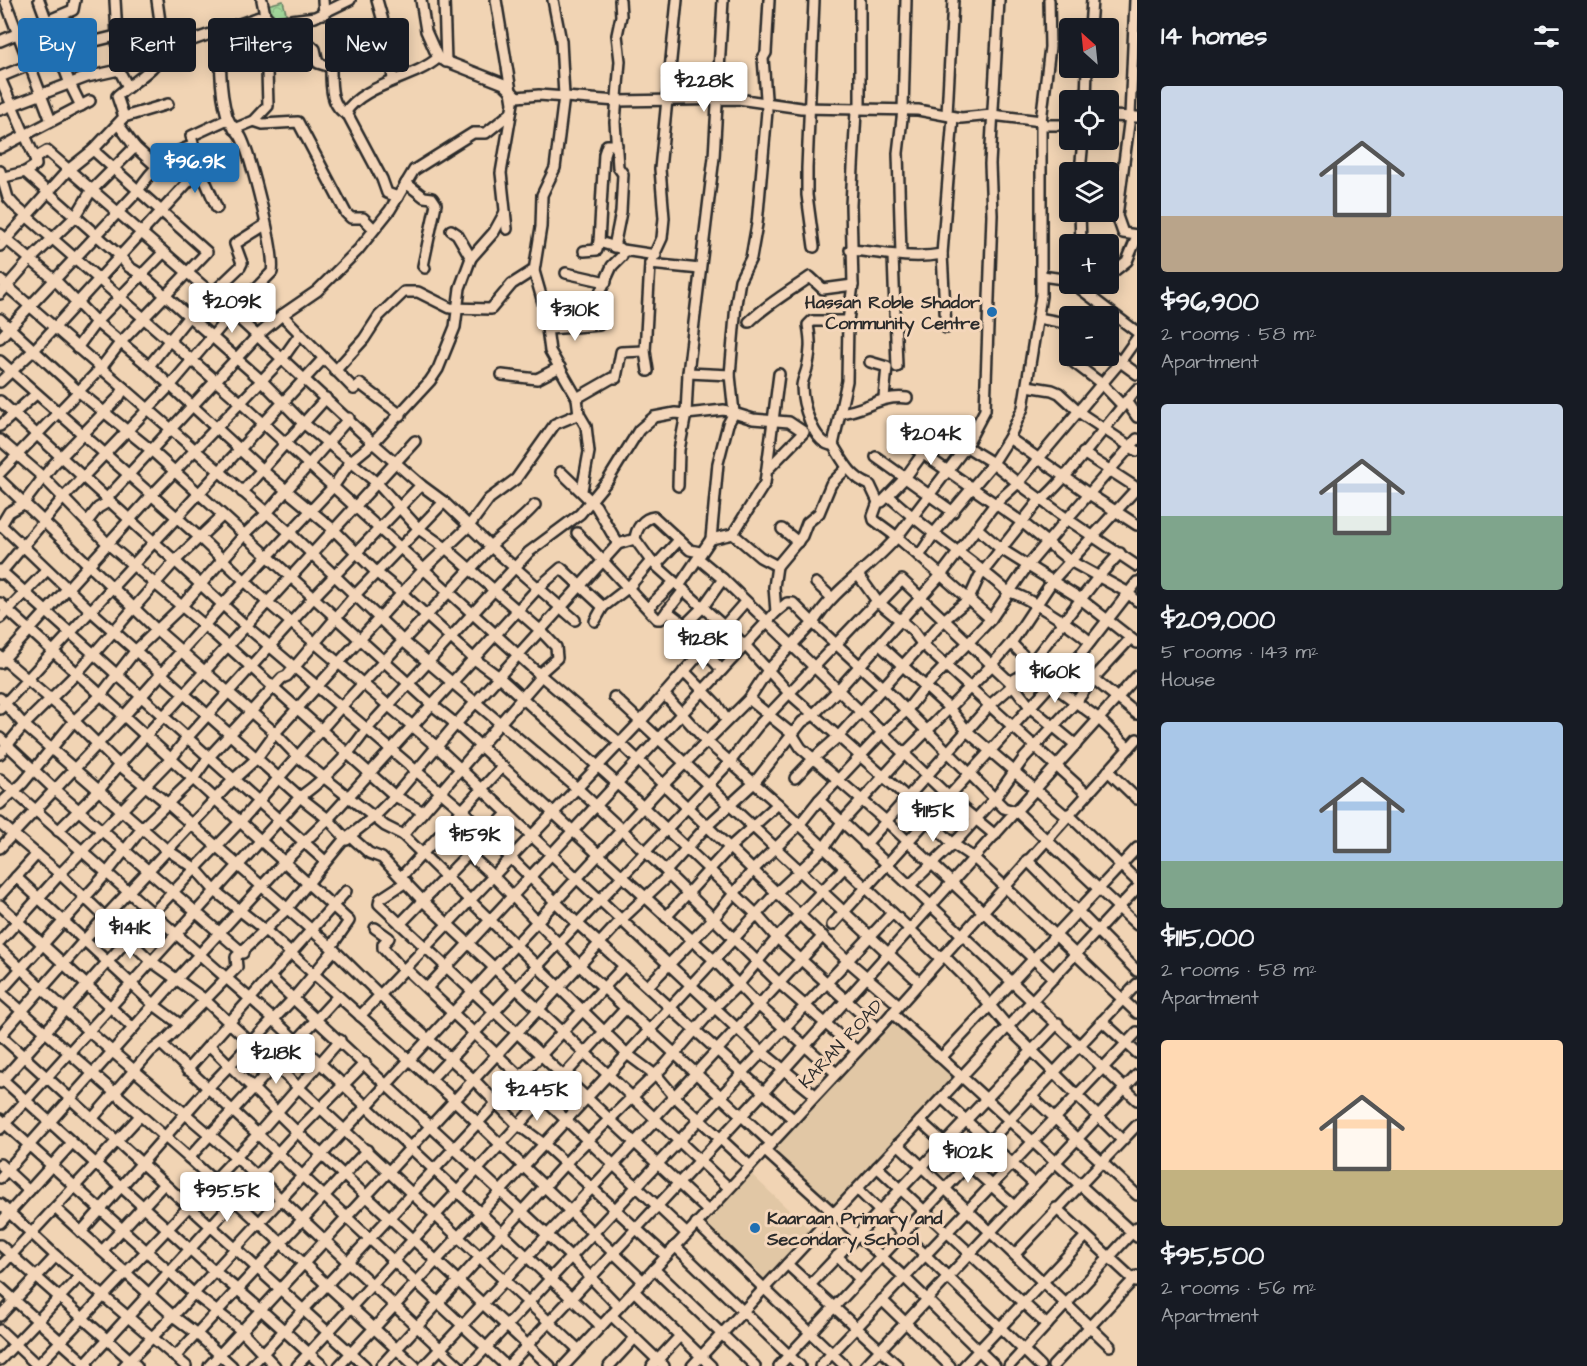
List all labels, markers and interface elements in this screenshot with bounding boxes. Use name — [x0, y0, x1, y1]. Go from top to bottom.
chip: Buy — [18, 18, 97, 72]
chip: Rent — [109, 18, 196, 72]
chip: Filters — [208, 18, 313, 72]
chip: New — [325, 18, 409, 72]
north arrow — [1059, 18, 1119, 78]
map controls — [1059, 18, 1119, 366]
text: 14 homes — [1161, 18, 1267, 54]
icon: filters — [1530, 20, 1563, 53]
pin: $228K — [662, 62, 746, 113]
text: $228K — [674, 67, 734, 95]
button: locate — [1059, 90, 1119, 150]
icon: home — [1308, 125, 1416, 233]
pin: $96.9K — [146, 143, 244, 194]
text: $96.9K — [164, 148, 226, 176]
button: layers — [1059, 162, 1119, 222]
button: + — [1059, 234, 1119, 294]
pin: $209K — [190, 283, 274, 334]
text: $96,900 — [1161, 284, 1259, 320]
text: $209K — [203, 288, 261, 316]
place label: Hassan Roble Shador Community Centre — [805, 290, 980, 337]
pin: $310K — [533, 291, 617, 342]
text: $310K — [551, 296, 599, 324]
marker: Hassan Roble Shador Community Centre — [985, 305, 999, 319]
button: − — [1059, 306, 1119, 366]
text: 2 rooms · 58 m² — [1161, 320, 1317, 348]
text: Apartment — [1161, 348, 1259, 376]
pin: $204K — [889, 415, 973, 466]
text: $204K — [901, 420, 961, 448]
icon: home — [1308, 443, 1416, 551]
text: $209,000 — [1161, 602, 1275, 638]
pin: $128K — [661, 620, 745, 671]
text: $128K — [678, 625, 728, 653]
text: 5 rooms · 143 m² — [1161, 638, 1319, 666]
pin: $160K — [1013, 653, 1097, 704]
text: $160K — [1030, 658, 1080, 686]
text: House — [1161, 666, 1215, 694]
icon: home — [1308, 761, 1416, 869]
pin: $115K — [891, 792, 975, 843]
text: $115K — [912, 797, 954, 825]
pin: $159K — [433, 816, 517, 867]
text: $159K — [449, 821, 501, 849]
pin: $141K — [88, 909, 172, 960]
text: $141K — [109, 914, 151, 942]
text: $115,000 — [1161, 920, 1254, 956]
text: 2 rooms · 58 m² — [1161, 956, 1317, 984]
text: Apartment — [1161, 984, 1259, 1012]
street label: KARAN ROAD — [793, 994, 889, 1094]
pin: $218K — [234, 1034, 318, 1085]
text: $218K — [251, 1039, 301, 1067]
pin: $245K — [495, 1071, 579, 1122]
text: $245K — [506, 1076, 568, 1104]
icon: home — [1308, 1079, 1416, 1187]
pin: $102K — [926, 1133, 1010, 1184]
text: $102K — [943, 1138, 993, 1166]
pin: $95.5K — [178, 1172, 276, 1223]
text: $95.5K — [194, 1177, 260, 1205]
place label: Kaaraan Primary and Secondary School — [766, 1206, 943, 1253]
marker: Kaaraan Primary and Secondary School — [748, 1221, 762, 1235]
text: $95,500 — [1161, 1238, 1265, 1274]
text: 2 rooms · 56 m² — [1161, 1274, 1316, 1302]
text: Apartment — [1161, 1302, 1259, 1330]

